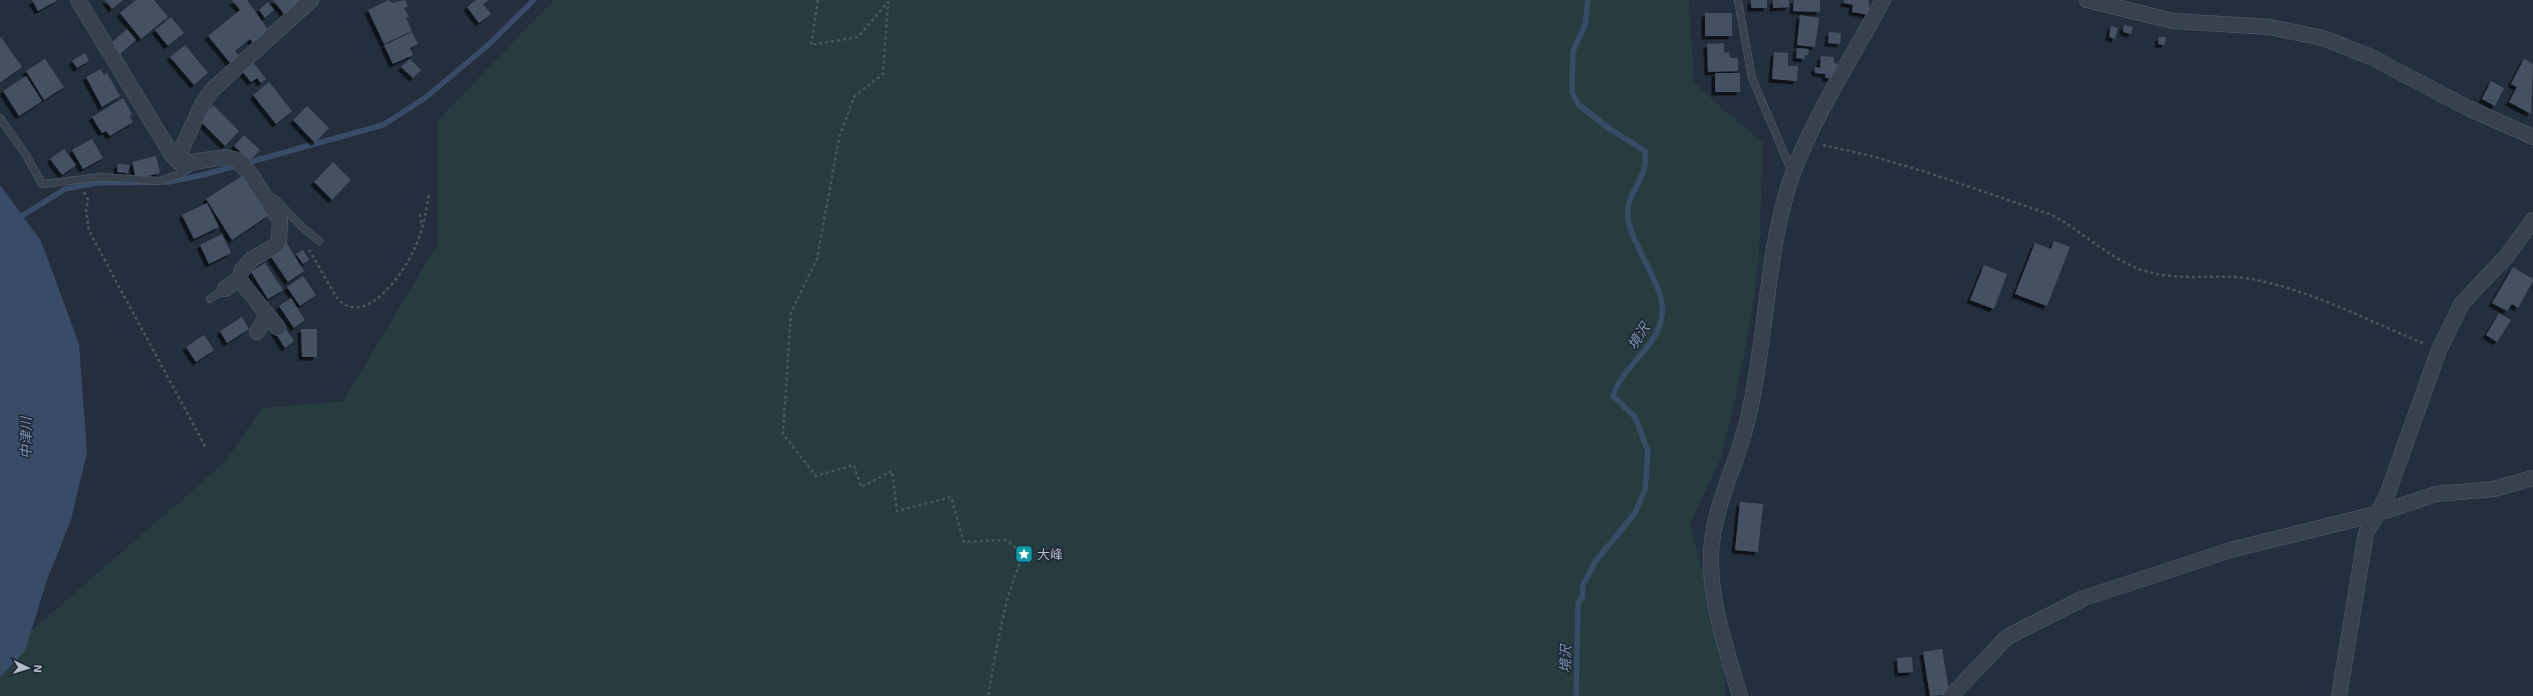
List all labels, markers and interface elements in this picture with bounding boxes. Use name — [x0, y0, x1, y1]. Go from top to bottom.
water label: 境沢 — [1623, 318, 1654, 352]
water label: 中津川 — [17, 415, 34, 459]
place icon: 大峰 — [1014, 544, 1034, 564]
place label: 大峰 — [1037, 546, 1063, 562]
water label: 境沢 — [1556, 643, 1574, 673]
north arrow — [8, 648, 48, 688]
text: N — [32, 664, 45, 673]

